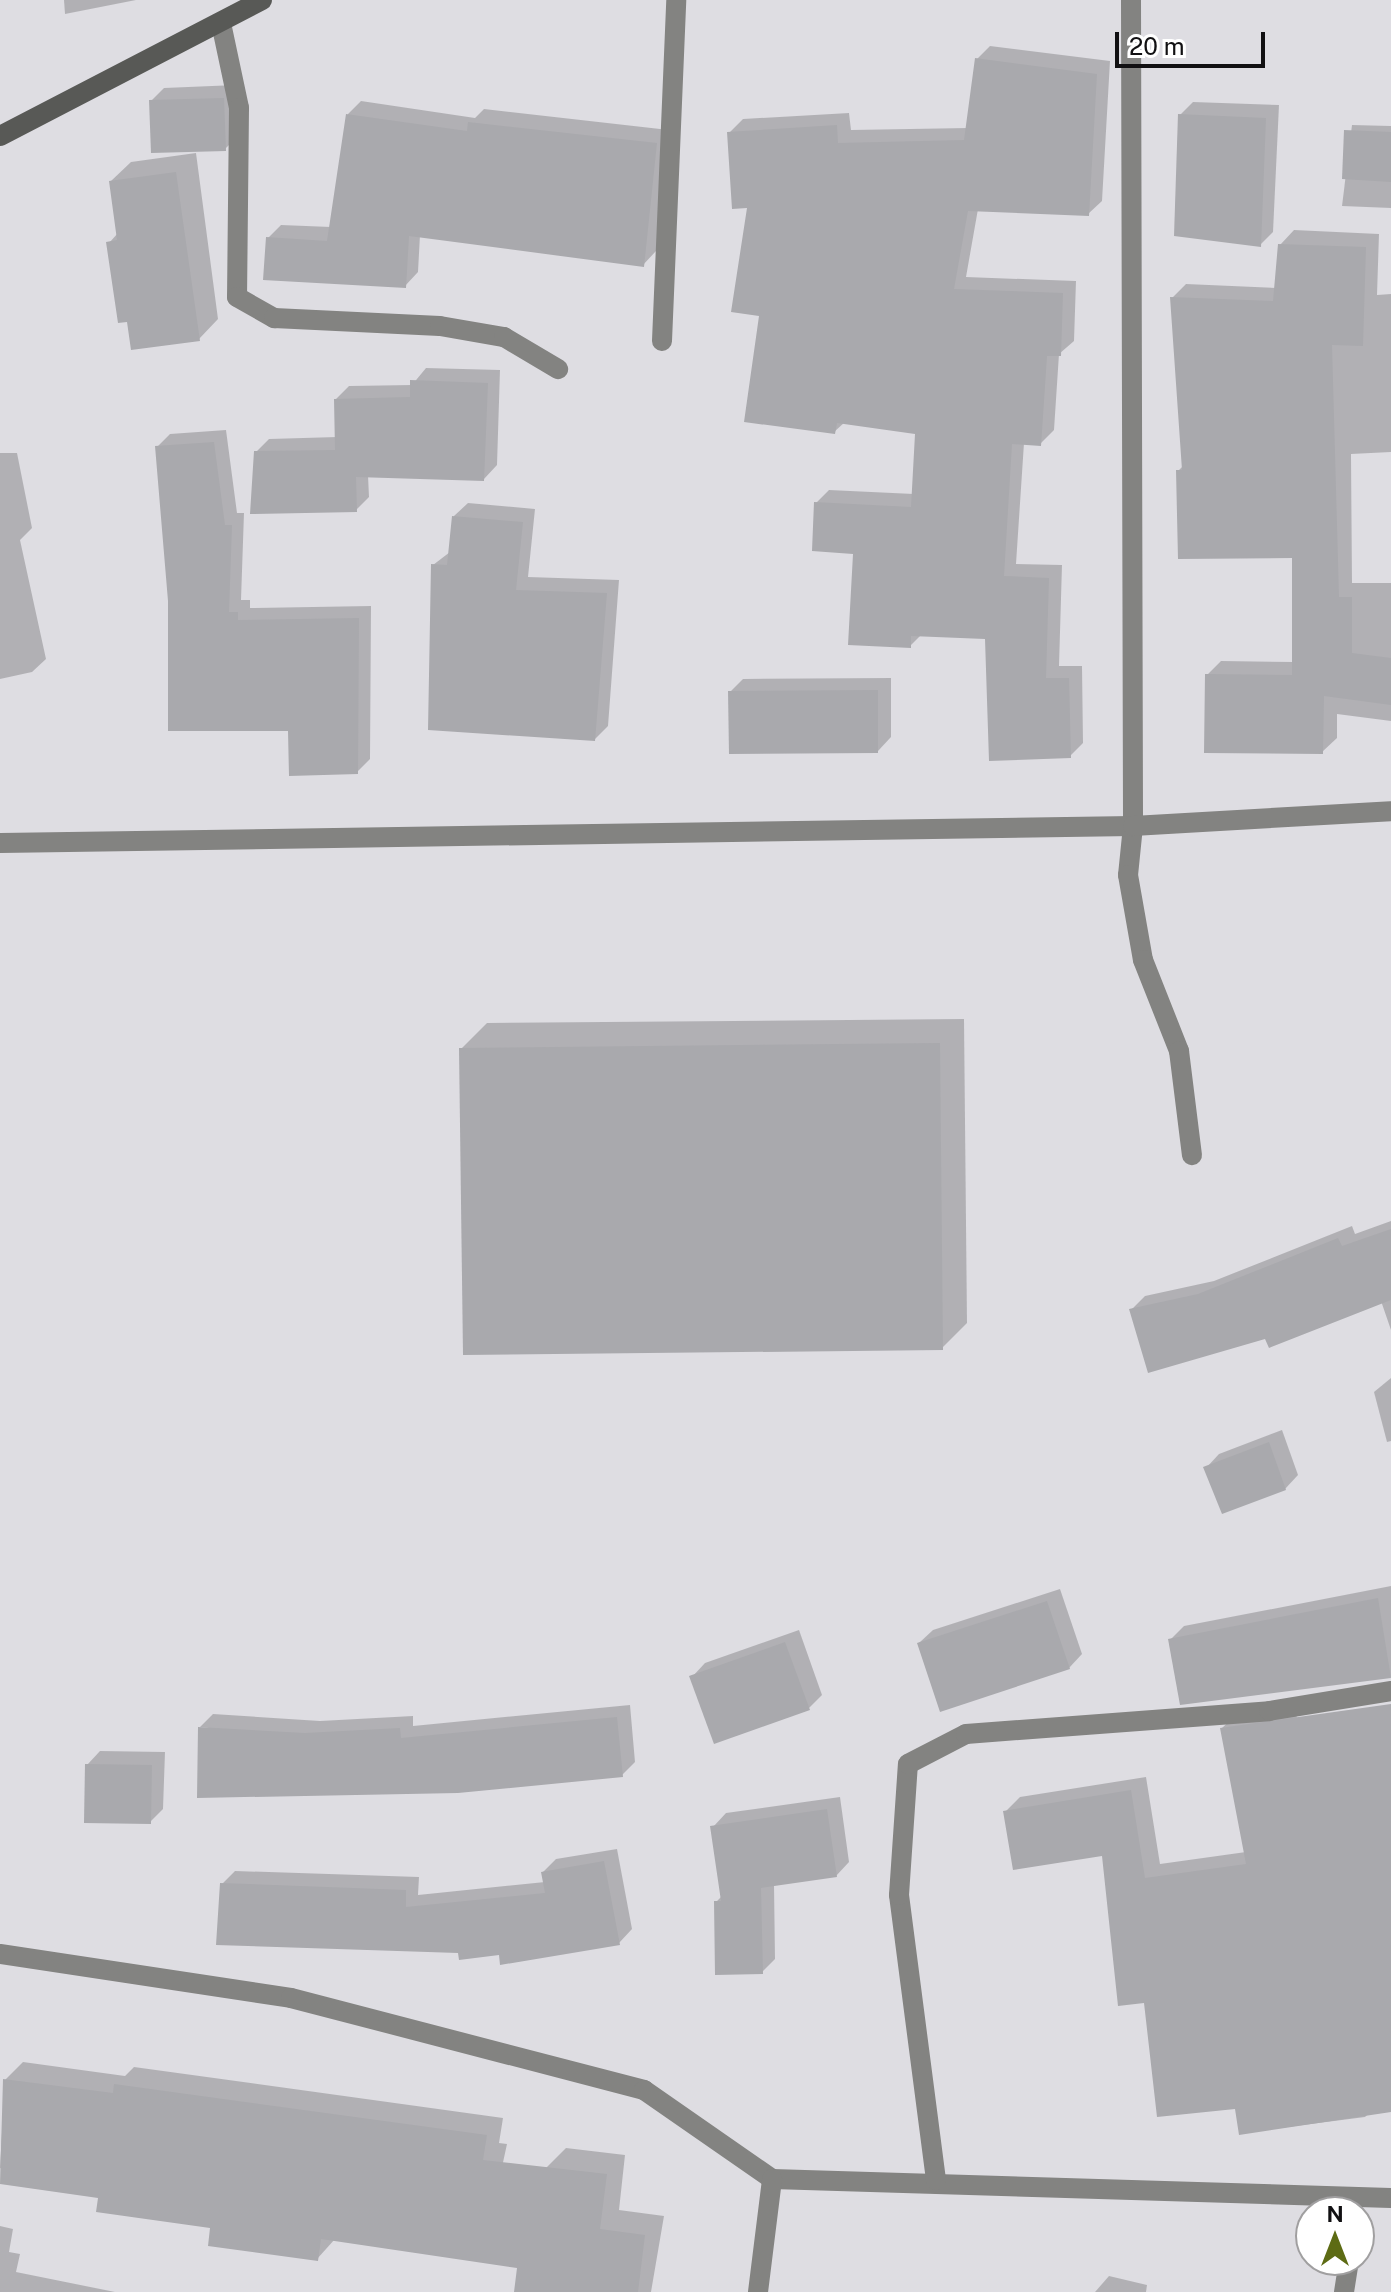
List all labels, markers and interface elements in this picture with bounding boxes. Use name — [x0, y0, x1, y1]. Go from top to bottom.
scale bar — [1119, 16, 1269, 66]
text: 20 m — [1129, 32, 1185, 60]
north arrow — [1295, 2196, 1375, 2276]
text: N — [1326, 2201, 1344, 2227]

